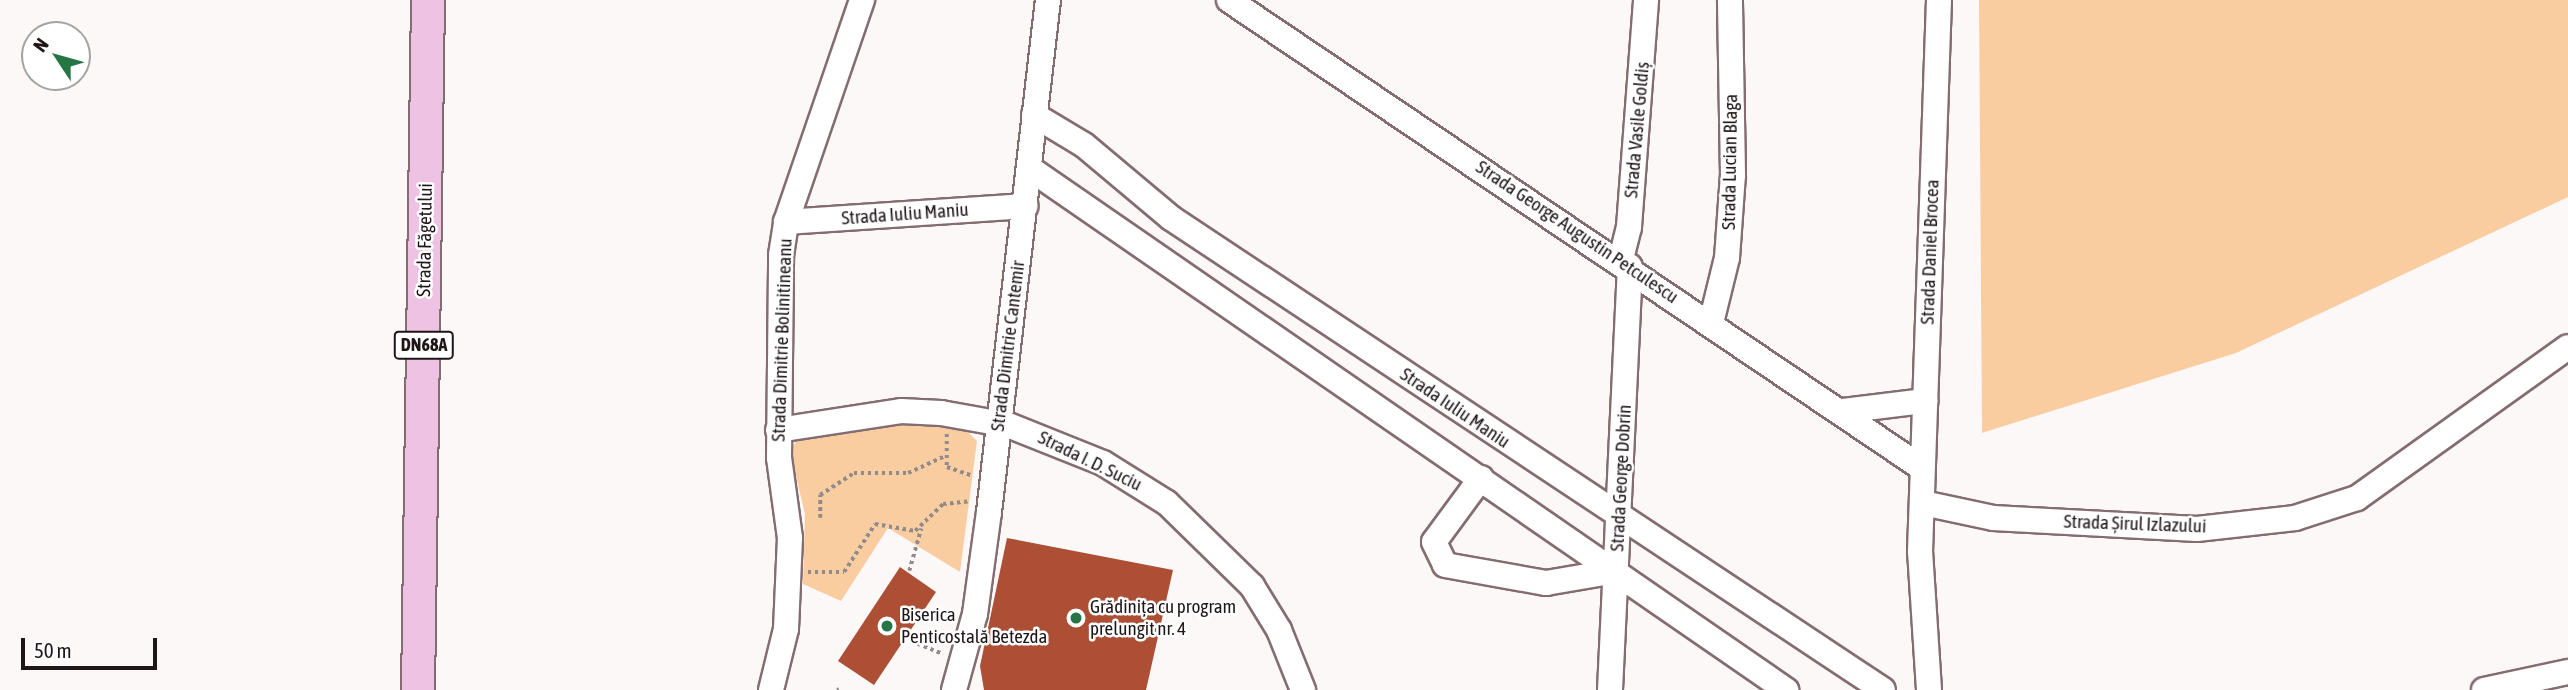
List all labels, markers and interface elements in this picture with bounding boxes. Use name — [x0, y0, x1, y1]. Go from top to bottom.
north arrow — [21, 21, 91, 91]
text: N — [28, 34, 53, 56]
street label: Strada Vasile Goldiș — [1620, 61, 1654, 199]
street label: Strada Lucian Blaga — [1717, 94, 1743, 230]
street label: Strada George Augustin Petculescu — [1471, 156, 1683, 308]
street label: Strada Daniel Brocea — [1916, 179, 1944, 325]
street label: Strada Făgetului — [413, 183, 437, 297]
street label: Strada Iuliu Maniu — [841, 198, 969, 230]
street label: Strada Dimitrie Bolinitineanu — [767, 238, 797, 442]
street label: Strada Dimitrie Cantemir — [986, 259, 1030, 433]
road number: DN68A — [392, 330, 456, 360]
street label: Strada Iuliu Maniu — [1396, 363, 1514, 453]
street label: Strada George Dobrin — [1606, 404, 1636, 552]
street label: Strada I. D. Suciu — [1034, 426, 1146, 496]
street label: Strada Șirul Izlazului — [2063, 510, 2207, 538]
place label: Grădinița cu program prelungit nr. 4 — [1090, 596, 1236, 640]
place label: Biserica Penticostală Betezda — [901, 604, 1047, 648]
marker: Grădinița cu program prelungit nr. 4 — [1068, 610, 1084, 626]
marker: Biserica Penticostală Betezda — [879, 618, 895, 634]
scale bar — [24, 624, 161, 668]
text: 50 m — [34, 638, 72, 662]

